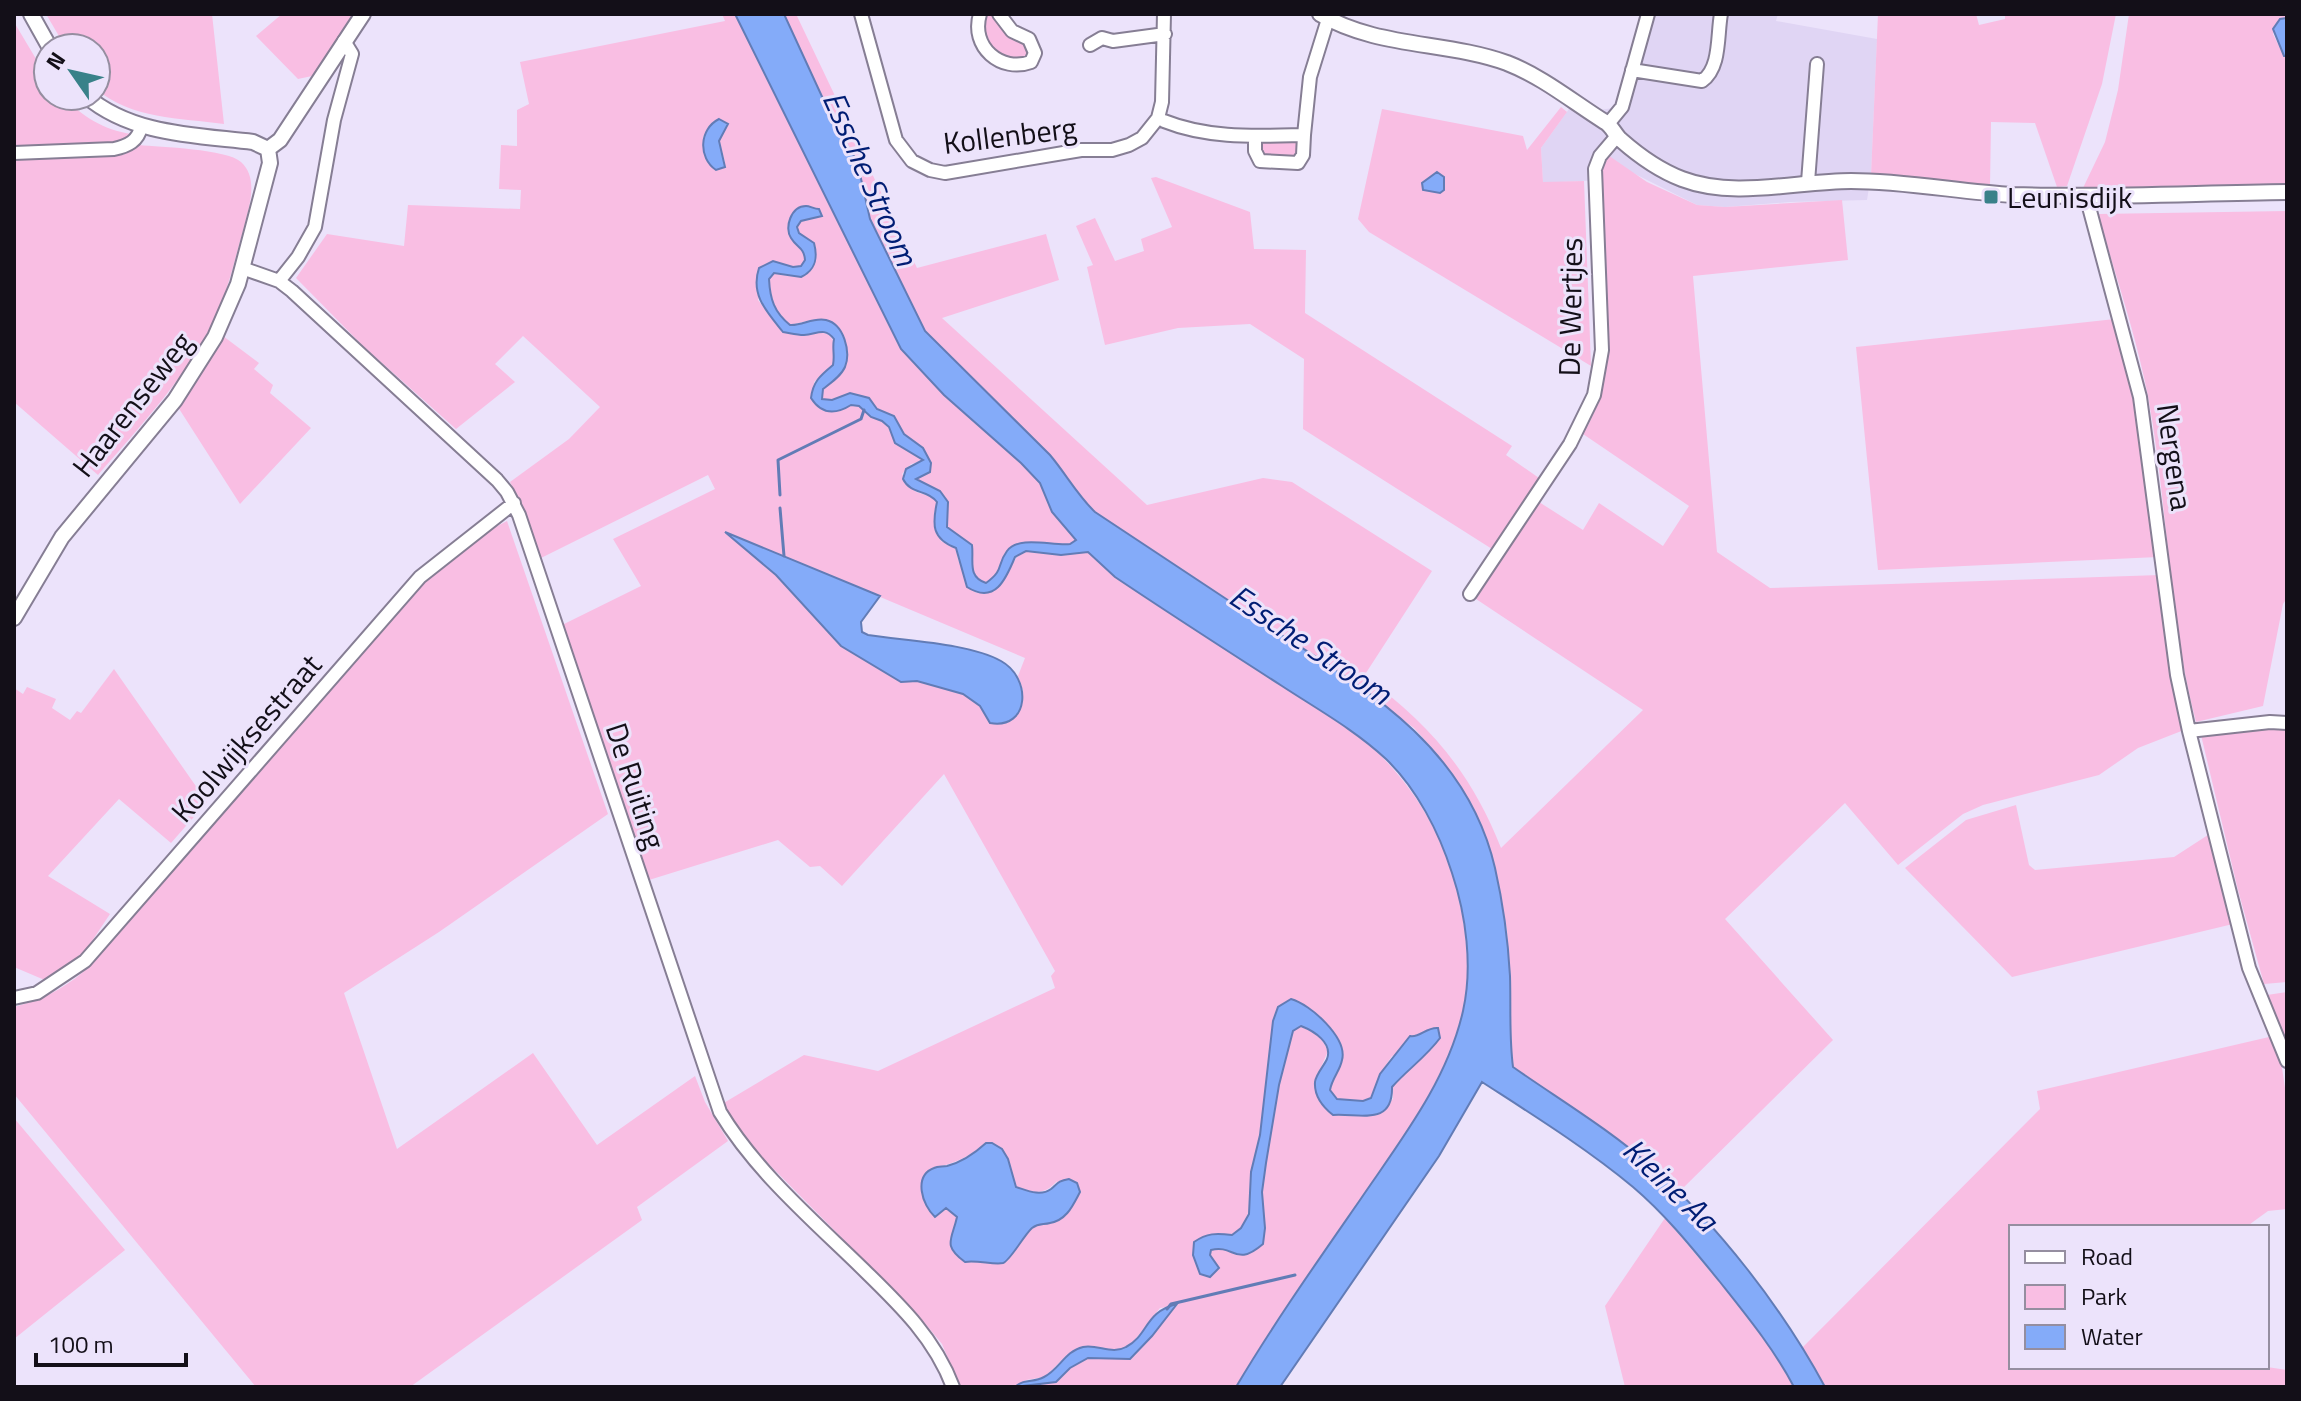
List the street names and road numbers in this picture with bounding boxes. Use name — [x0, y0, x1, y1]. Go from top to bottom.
street label: Kollenberg — [941, 104, 1079, 166]
street label: De Wertjes — [1546, 237, 1594, 377]
street label: Haarenseweg — [60, 321, 204, 487]
street label: Nergena — [2145, 401, 2205, 513]
street label: Koolwijksestraat — [160, 643, 333, 832]
street label: De Ruiting — [594, 717, 678, 855]

